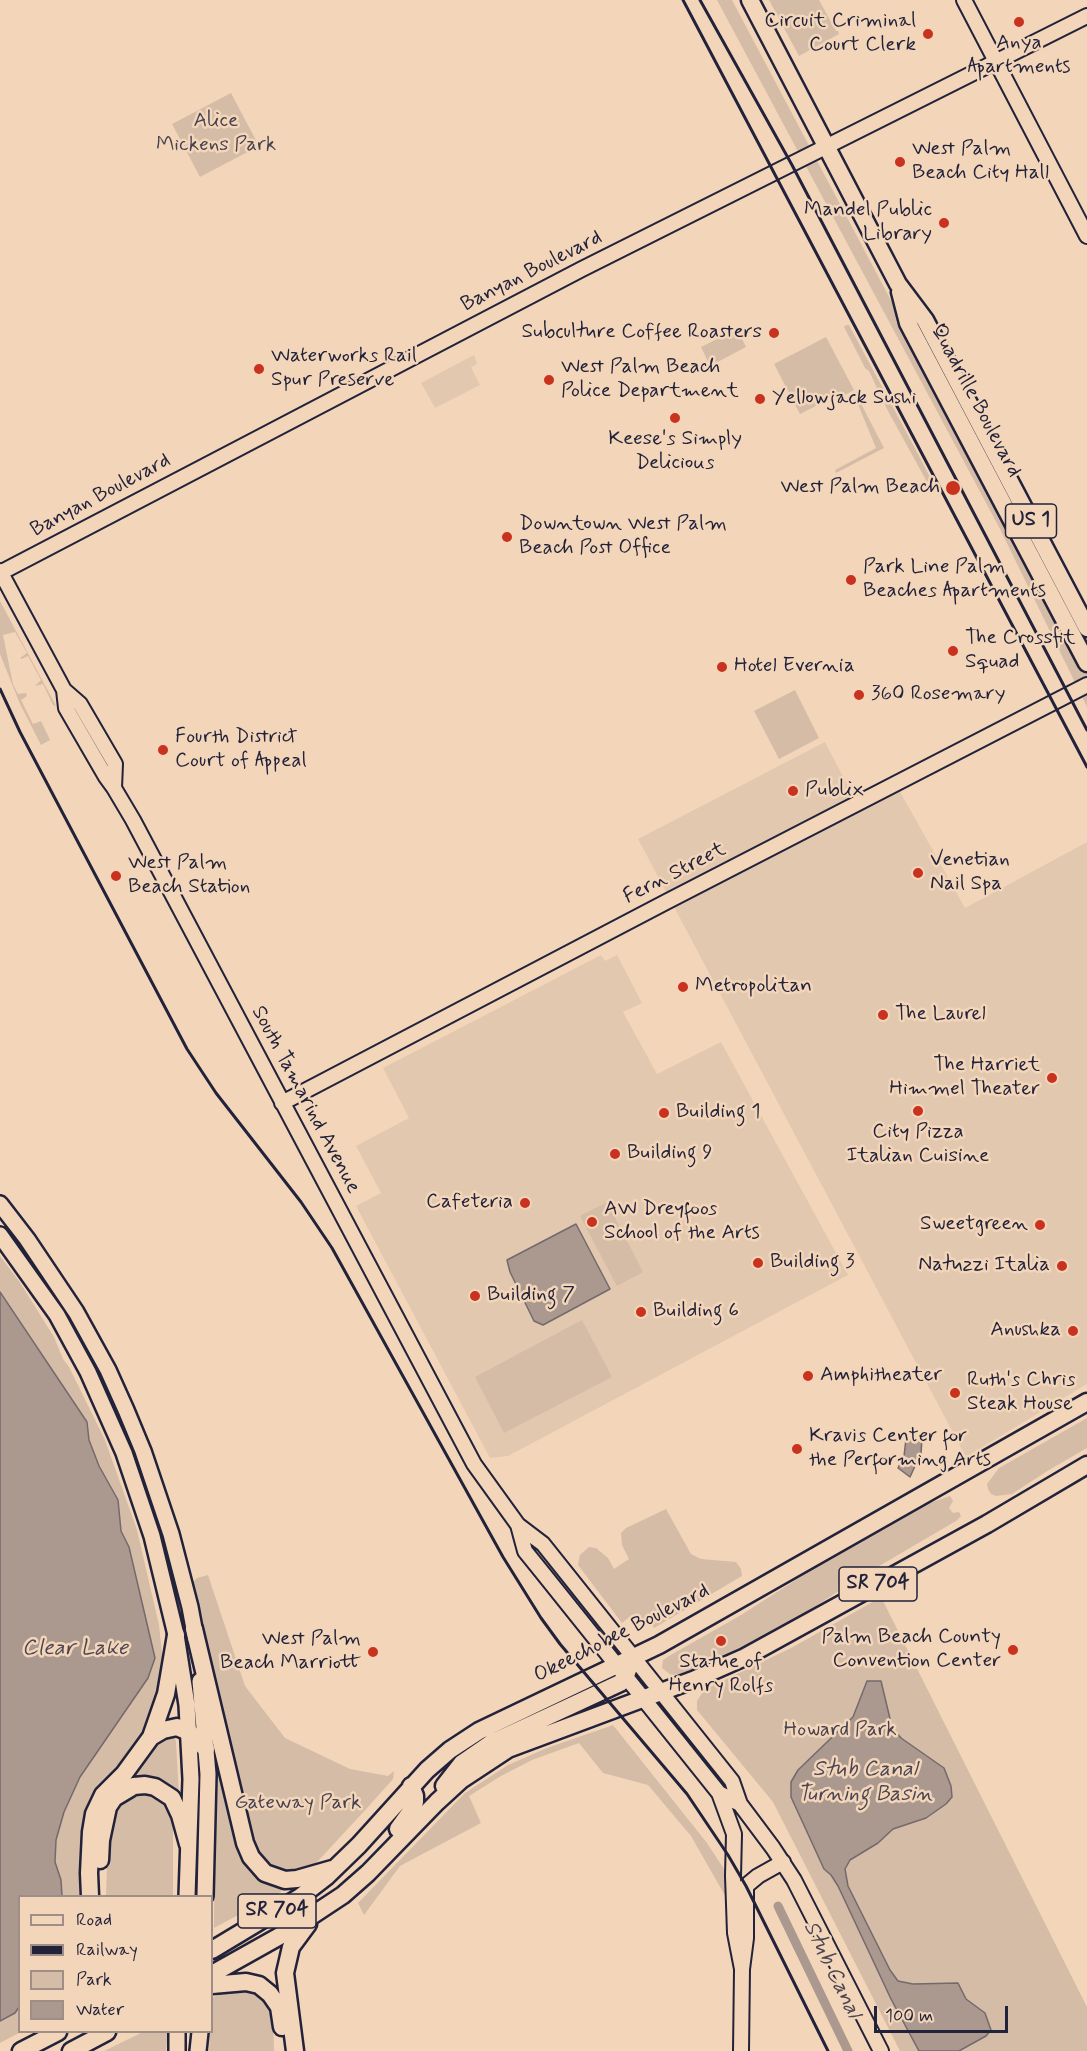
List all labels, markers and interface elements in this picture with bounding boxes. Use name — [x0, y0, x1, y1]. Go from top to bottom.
place label: Circuit Criminal Court Clerk — [764, 9, 916, 59]
marker: Anya Apartments — [1012, 15, 1026, 29]
marker: Circuit Criminal Court Clerk — [921, 27, 935, 41]
place label: Anya Apartments — [967, 31, 1071, 81]
park label: Alice Mickens Park — [156, 109, 276, 159]
place label: West Palm Beach City Hall — [912, 137, 1049, 187]
marker: West Palm Beach City Hall — [893, 155, 907, 169]
place label: Mandel Public Library — [804, 198, 932, 248]
marker: Mandel Public Library — [937, 216, 951, 230]
street label: Banyan Boulevard — [457, 226, 607, 318]
place label: Subculture Coffee Roasters — [521, 320, 762, 346]
street label: Quadrille Boulevard — [924, 320, 1026, 482]
marker: Subculture Coffee Roasters — [767, 326, 781, 340]
place label: Waterworks Rail Spur Preserve — [271, 344, 417, 394]
place label: West Palm Beach Police Department — [561, 355, 739, 405]
marker: Waterworks Rail Spur Preserve — [252, 362, 266, 376]
marker: West Palm Beach Police Department — [542, 373, 556, 387]
place label: Yellowjack Sushi — [772, 386, 916, 412]
marker: Yellowjack Sushi — [753, 392, 767, 406]
marker: Keese's Simply Delicious — [668, 411, 682, 425]
place label: Keese's Simply Delicious — [608, 427, 742, 477]
street label: Banyan Boulevard — [27, 449, 175, 543]
place label: West Palm Beach — [781, 475, 940, 501]
marker: West Palm Beach — [944, 479, 962, 497]
road number: US 1 — [1006, 504, 1056, 538]
place label: Downtown West Palm Beach Post Office — [519, 512, 727, 562]
marker: Downtown West Palm Beach Post Office — [500, 530, 514, 544]
place label: Park Line Palm Beaches Apartments — [863, 555, 1046, 605]
marker: Park Line Palm Beaches Apartments — [844, 573, 858, 587]
place label: The Crossfit Squad — [965, 626, 1076, 676]
marker: The Crossfit Squad — [946, 644, 960, 658]
place label: Hotel Evernia — [734, 654, 855, 680]
marker: Hotel Evernia — [715, 660, 729, 674]
place label: 360 Rosemary — [871, 682, 1005, 708]
marker: 360 Rosemary — [852, 688, 866, 702]
place label: Fourth District Court of Appeal — [175, 725, 307, 775]
marker: Fourth District Court of Appeal — [156, 743, 170, 757]
place label: Publix — [805, 778, 864, 804]
marker: Publix — [786, 784, 800, 798]
street label: Fern Street — [620, 837, 730, 911]
place label: Venetian Nail Spa — [930, 848, 1010, 898]
place label: West Palm Beach Station — [128, 851, 250, 901]
marker: Venetian Nail Spa — [911, 866, 925, 880]
marker: West Palm Beach Station — [109, 869, 123, 883]
place label: Metropolitan — [695, 974, 812, 1000]
marker: Metropolitan — [676, 980, 690, 994]
street label: South Tamarind Avenue — [245, 1002, 365, 1198]
place label: The Laurel — [895, 1002, 986, 1028]
marker: The Laurel — [876, 1008, 890, 1022]
place label: The Harriet Himmel Theater — [889, 1053, 1040, 1103]
marker: The Harriet Himmel Theater — [1045, 1071, 1059, 1085]
place label: Building 1 — [676, 1100, 761, 1126]
marker: City Pizza Italian Cuisine — [911, 1104, 925, 1118]
marker: Building 1 — [657, 1106, 671, 1120]
place label: City Pizza Italian Cuisine — [847, 1120, 989, 1170]
place label: Building 9 — [627, 1141, 713, 1167]
marker: Building 9 — [608, 1147, 622, 1161]
place label: Cafeteria — [426, 1190, 513, 1216]
marker: Cafeteria — [518, 1196, 532, 1210]
place label: AW Dreyfoos School of the Arts — [604, 1197, 760, 1247]
place label: Sweetgreen — [920, 1212, 1028, 1238]
marker: AW Dreyfoos School of the Arts — [585, 1215, 599, 1229]
marker: Sweetgreen — [1033, 1218, 1047, 1232]
place label: Building 3 — [770, 1250, 855, 1276]
place label: Natuzzi Italia — [918, 1253, 1050, 1279]
marker: Building 3 — [751, 1256, 765, 1270]
marker: Natuzzi Italia — [1055, 1259, 1069, 1273]
place label: Building 7 — [487, 1283, 575, 1309]
marker: Building 7 — [468, 1289, 482, 1303]
place label: Building 6 — [653, 1299, 739, 1325]
marker: Building 6 — [634, 1305, 648, 1319]
place label: Anushka — [990, 1318, 1061, 1344]
marker: Anushka — [1066, 1324, 1080, 1338]
place label: Amphitheater — [820, 1363, 942, 1389]
place label: Ruth's Chris Steak House — [967, 1368, 1076, 1418]
marker: Amphitheater — [801, 1369, 815, 1383]
marker: Ruth's Chris Steak House — [948, 1386, 962, 1400]
place label: Kravis Center for the Performing Arts — [809, 1424, 991, 1474]
marker: Kravis Center for the Performing Arts — [790, 1442, 804, 1456]
road number: SR 704 — [839, 1567, 917, 1601]
street label: Okeechobee Boulevard — [530, 1579, 714, 1689]
place label: Palm Beach County Convention Center — [822, 1625, 1001, 1675]
place label: West Palm Beach Marriott — [220, 1627, 361, 1677]
marker: Statue of Henry Rolfs — [714, 1634, 728, 1648]
water label: Clear Lake — [22, 1636, 128, 1662]
marker: Palm Beach County Convention Center — [1006, 1643, 1020, 1657]
marker: West Palm Beach Marriott — [366, 1645, 380, 1659]
place label: Statue of Henry Rolfs — [669, 1650, 773, 1700]
park label: Howard Park — [783, 1718, 897, 1744]
water label: Stub Canal Turning Basin — [797, 1757, 933, 1808]
park label: Gateway Park — [235, 1791, 361, 1817]
road number: SR 704 — [238, 1894, 316, 1928]
legend — [18, 1895, 213, 2033]
text: Road — [76, 1908, 112, 1932]
water label: Stub Canal — [796, 1917, 866, 2023]
text: Railway — [76, 1938, 138, 1962]
text: Park — [76, 1968, 112, 1992]
scale bar — [877, 1994, 1010, 2032]
text: Water — [76, 1998, 124, 2022]
text: 100 m — [885, 2004, 933, 2028]

